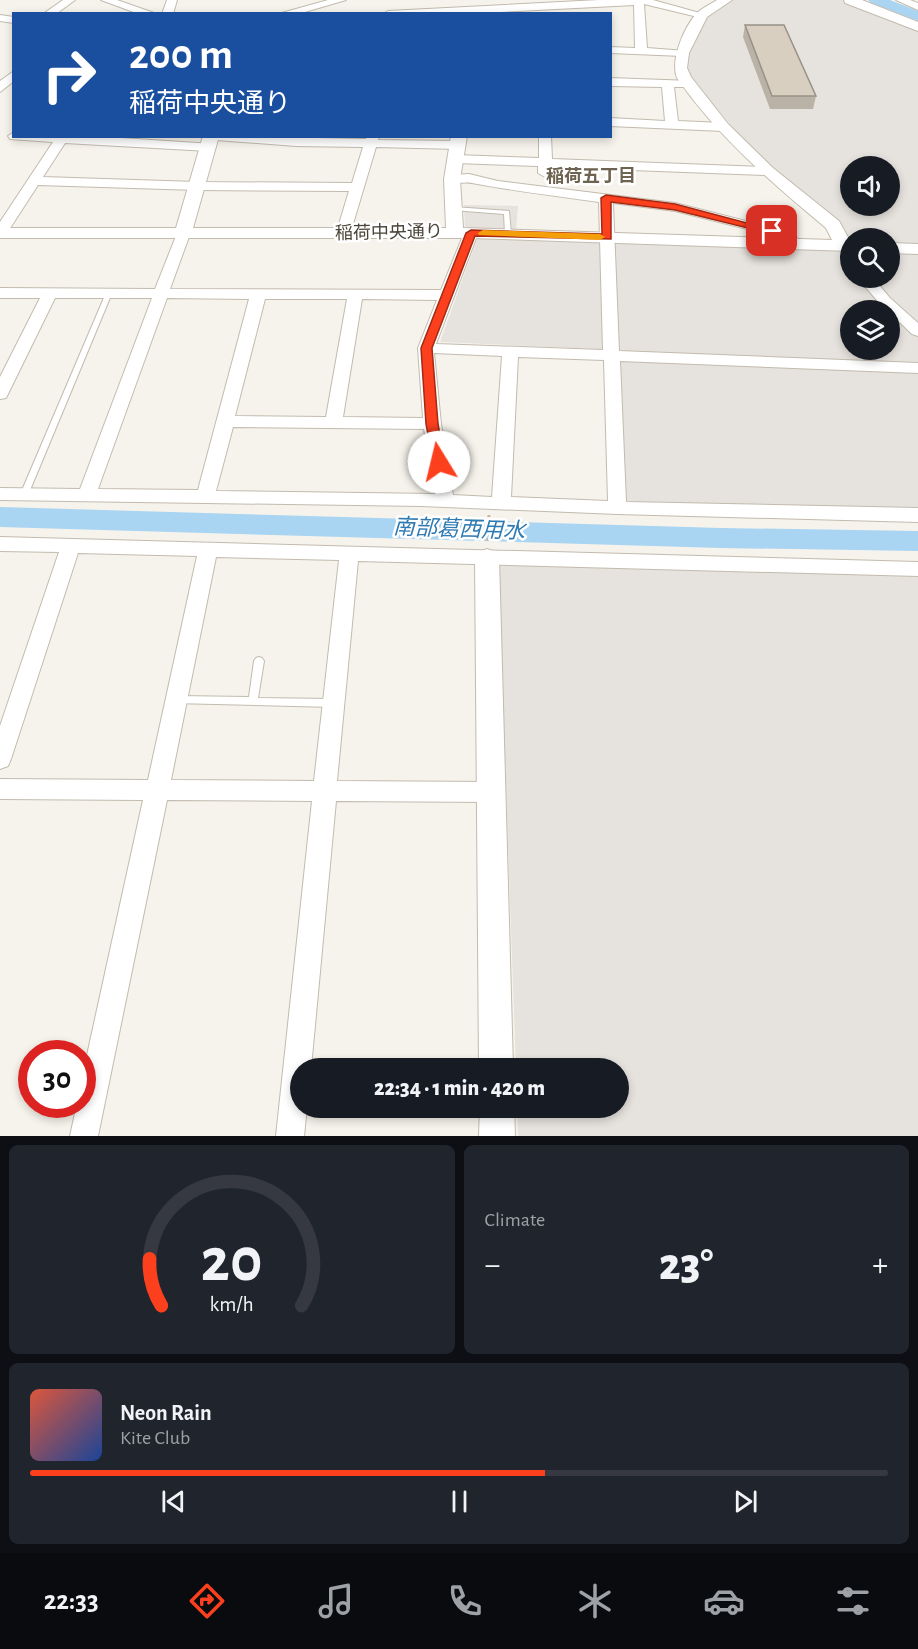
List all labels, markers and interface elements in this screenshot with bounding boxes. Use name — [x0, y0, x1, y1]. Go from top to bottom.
text: 200 m — [129, 34, 233, 76]
icon: right — [30, 36, 108, 114]
text: 稲荷中央通り — [129, 90, 291, 117]
map controls — [840, 156, 900, 360]
button: sound — [840, 156, 900, 216]
district label: 稲荷五丁目 — [546, 166, 636, 186]
pin — [746, 205, 797, 256]
icon: arrive — [755, 214, 788, 247]
street label: 稲荷中央通り — [335, 222, 443, 243]
button: search — [840, 228, 900, 288]
button: layers — [840, 300, 900, 360]
position arrow — [407, 430, 471, 494]
water label: 南部葛西用水 — [393, 515, 527, 542]
speed limit sign: 30 — [18, 1040, 96, 1118]
text: 22:34 · 1 min · 420 m — [374, 1077, 545, 1099]
text: Climate — [485, 1210, 545, 1230]
text: 20 — [201, 1230, 263, 1292]
text: 23° — [659, 1243, 714, 1288]
text: − — [485, 1249, 500, 1282]
text: + — [872, 1249, 888, 1282]
text: km/h — [210, 1295, 254, 1316]
text: Neon Rain — [120, 1402, 212, 1424]
text: Kite Club — [120, 1428, 190, 1448]
icon: previous — [157, 1485, 190, 1518]
icon: pause — [443, 1485, 476, 1518]
icon: next — [729, 1485, 762, 1518]
icon: directions — [186, 1580, 228, 1622]
icon: music — [315, 1580, 357, 1622]
icon: phone — [444, 1580, 486, 1622]
icon: climate — [574, 1580, 616, 1622]
icon: car — [703, 1580, 745, 1622]
icon: filters — [832, 1580, 874, 1622]
text: 22:33 — [44, 1587, 99, 1614]

